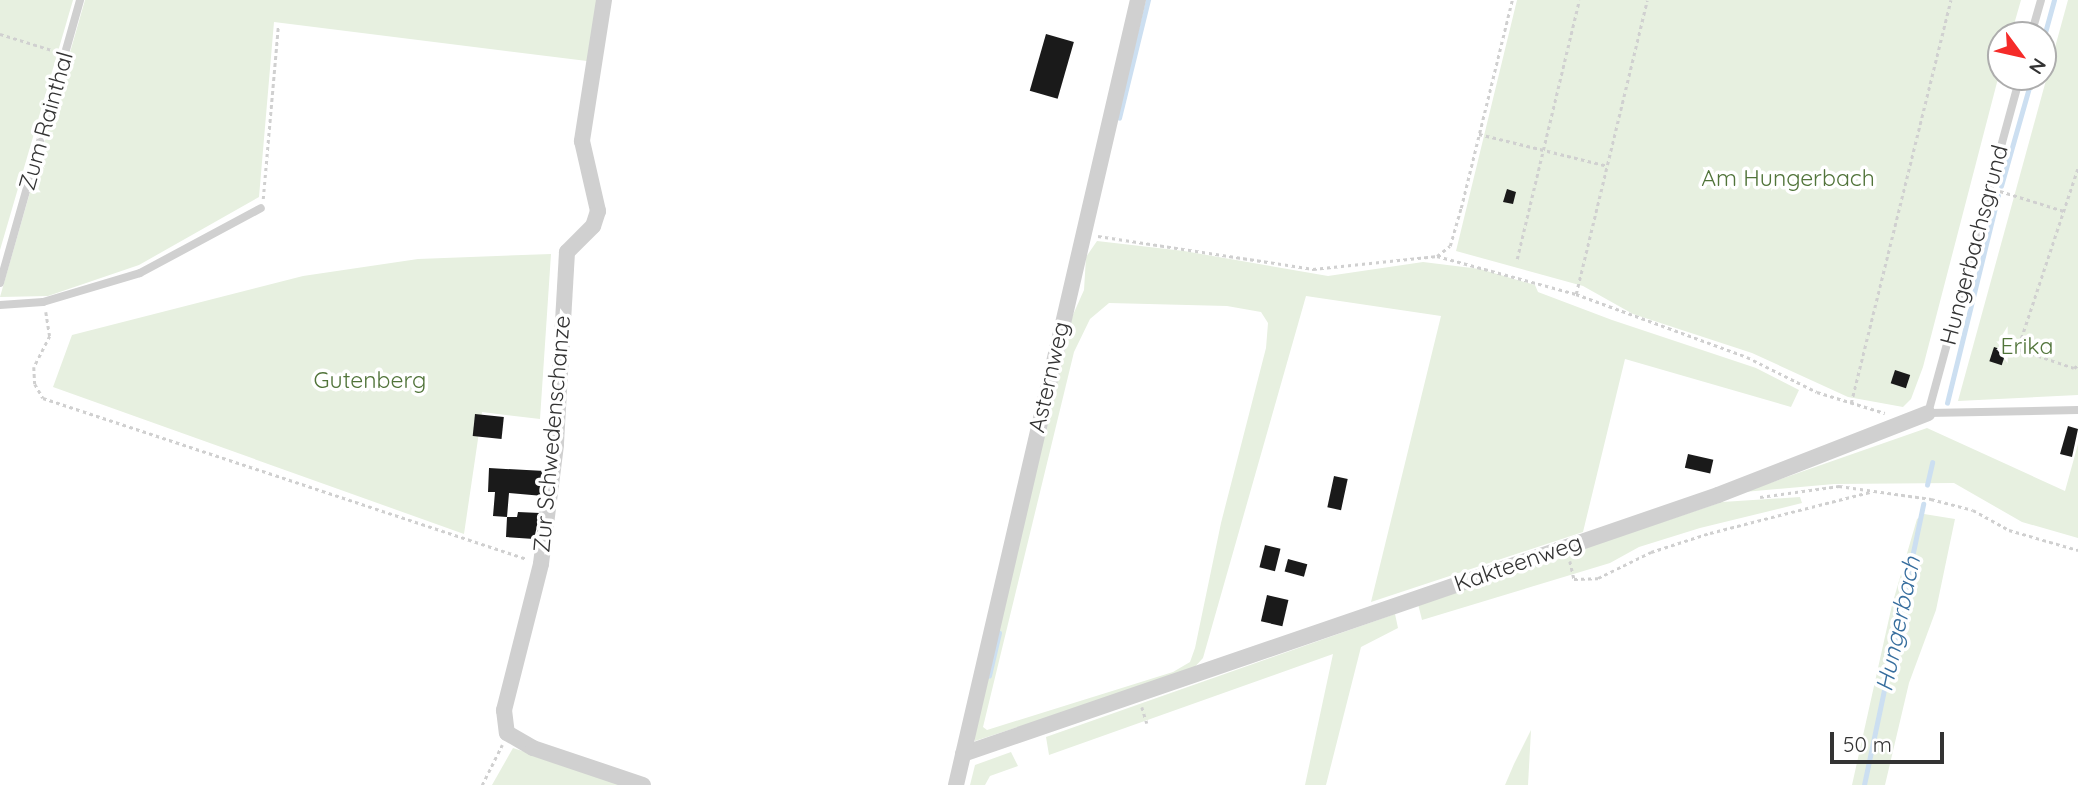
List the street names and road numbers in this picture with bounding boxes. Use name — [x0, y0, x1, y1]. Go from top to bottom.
street label: Zum Rainthal — [13, 49, 79, 193]
street label: Hungerbachsgrund — [1934, 142, 2014, 348]
street label: Zur Schwedenschanze — [528, 314, 576, 554]
street label: Asternweg — [1023, 319, 1075, 435]
street label: Kakteenweg — [1451, 528, 1585, 598]

